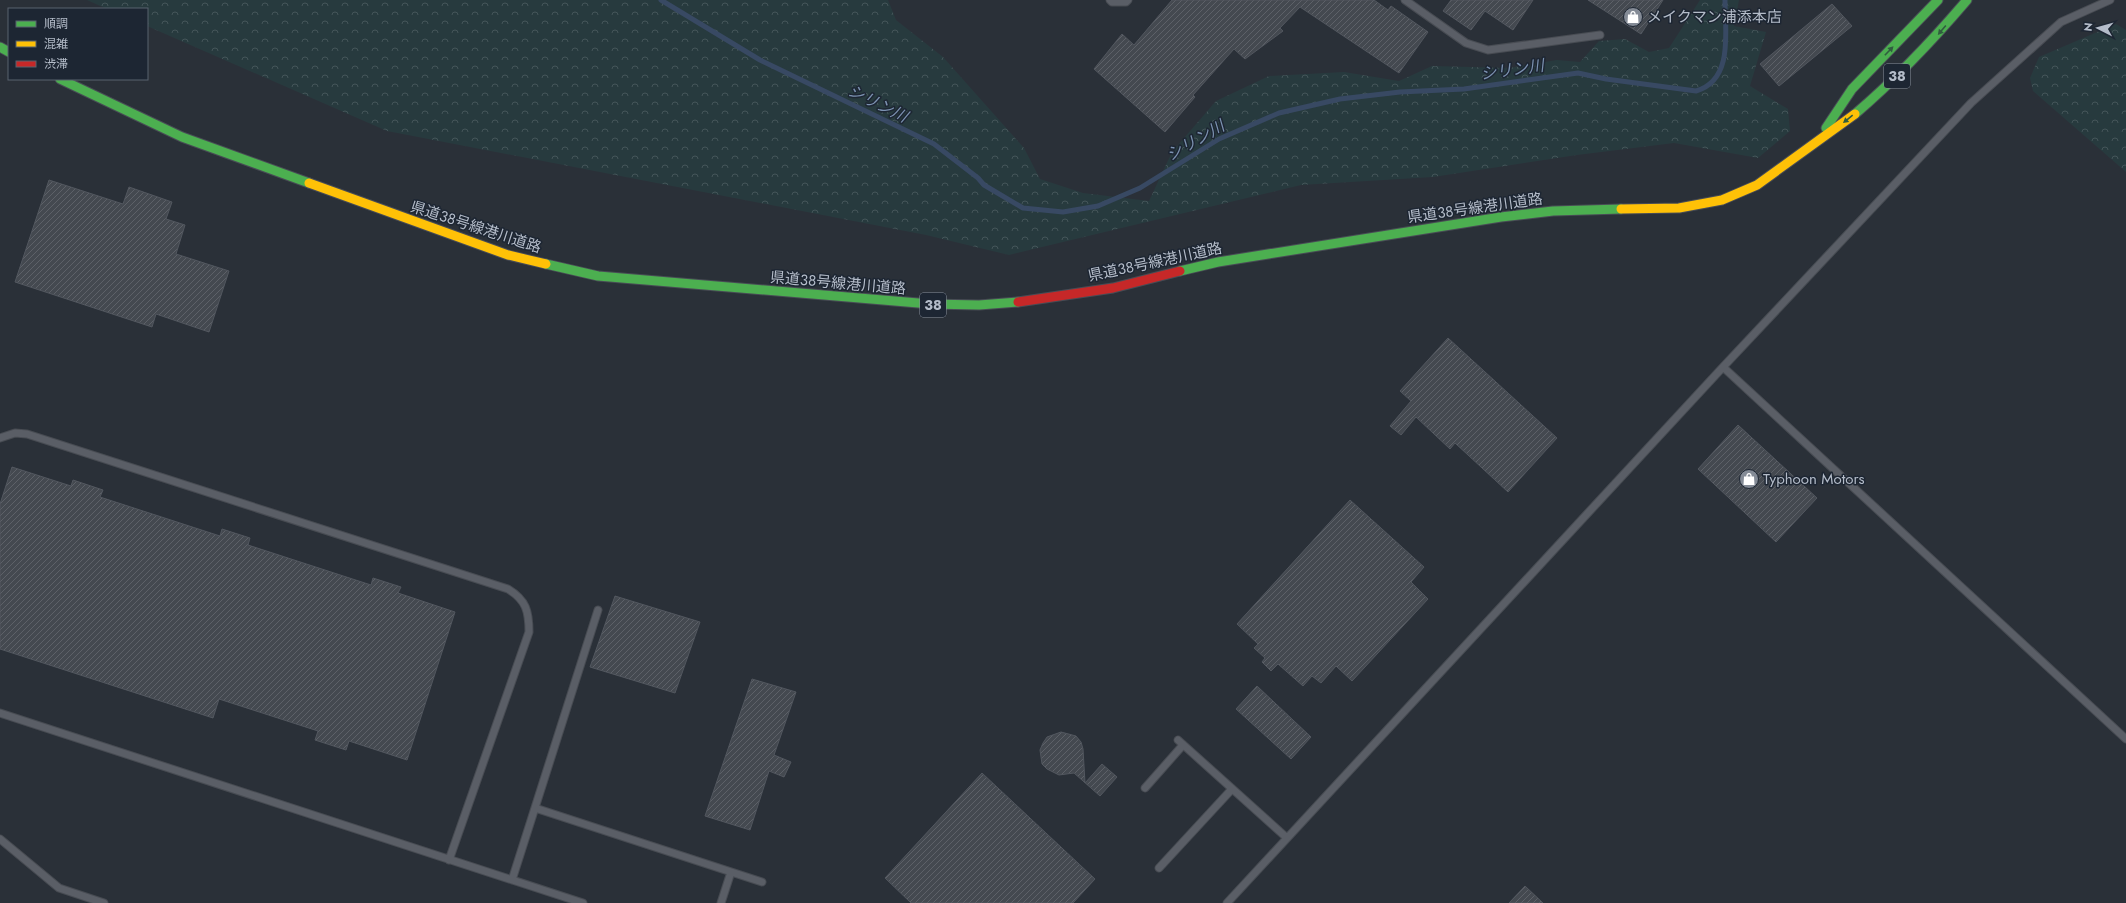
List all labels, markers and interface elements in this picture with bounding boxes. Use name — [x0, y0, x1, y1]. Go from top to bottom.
shop icon: メイクマン浦添本店 — [1622, 6, 1644, 28]
place label: メイクマン浦添本店 — [1647, 6, 1782, 28]
legend — [8, 8, 148, 80]
north arrow — [2078, 8, 2118, 48]
text: 順調 — [44, 15, 68, 33]
text: N — [2080, 22, 2096, 32]
one-way arrow — [1937, 25, 1946, 35]
text: 混雑 — [44, 35, 68, 53]
one-way arrow — [1884, 46, 1894, 56]
water label: シリン川 — [1479, 53, 1547, 85]
text: 渋滞 — [44, 55, 68, 73]
road number: 38 — [1884, 64, 1910, 88]
water label: シリン川 — [844, 79, 913, 129]
water label: シリン川 — [1162, 113, 1230, 166]
one-way arrow — [1842, 115, 1853, 124]
street label: 県道38号線港川道路 — [1406, 188, 1544, 228]
street label: 県道38号線港川道路 — [408, 195, 544, 259]
street label: 県道38号線港川道路 — [1086, 237, 1224, 287]
street label: 県道38号線港川道路 — [769, 266, 907, 300]
road number: 38 — [920, 293, 946, 317]
shop icon: Typhoon Motors — [1738, 468, 1760, 490]
place label: Typhoon Motors — [1763, 468, 1865, 490]

